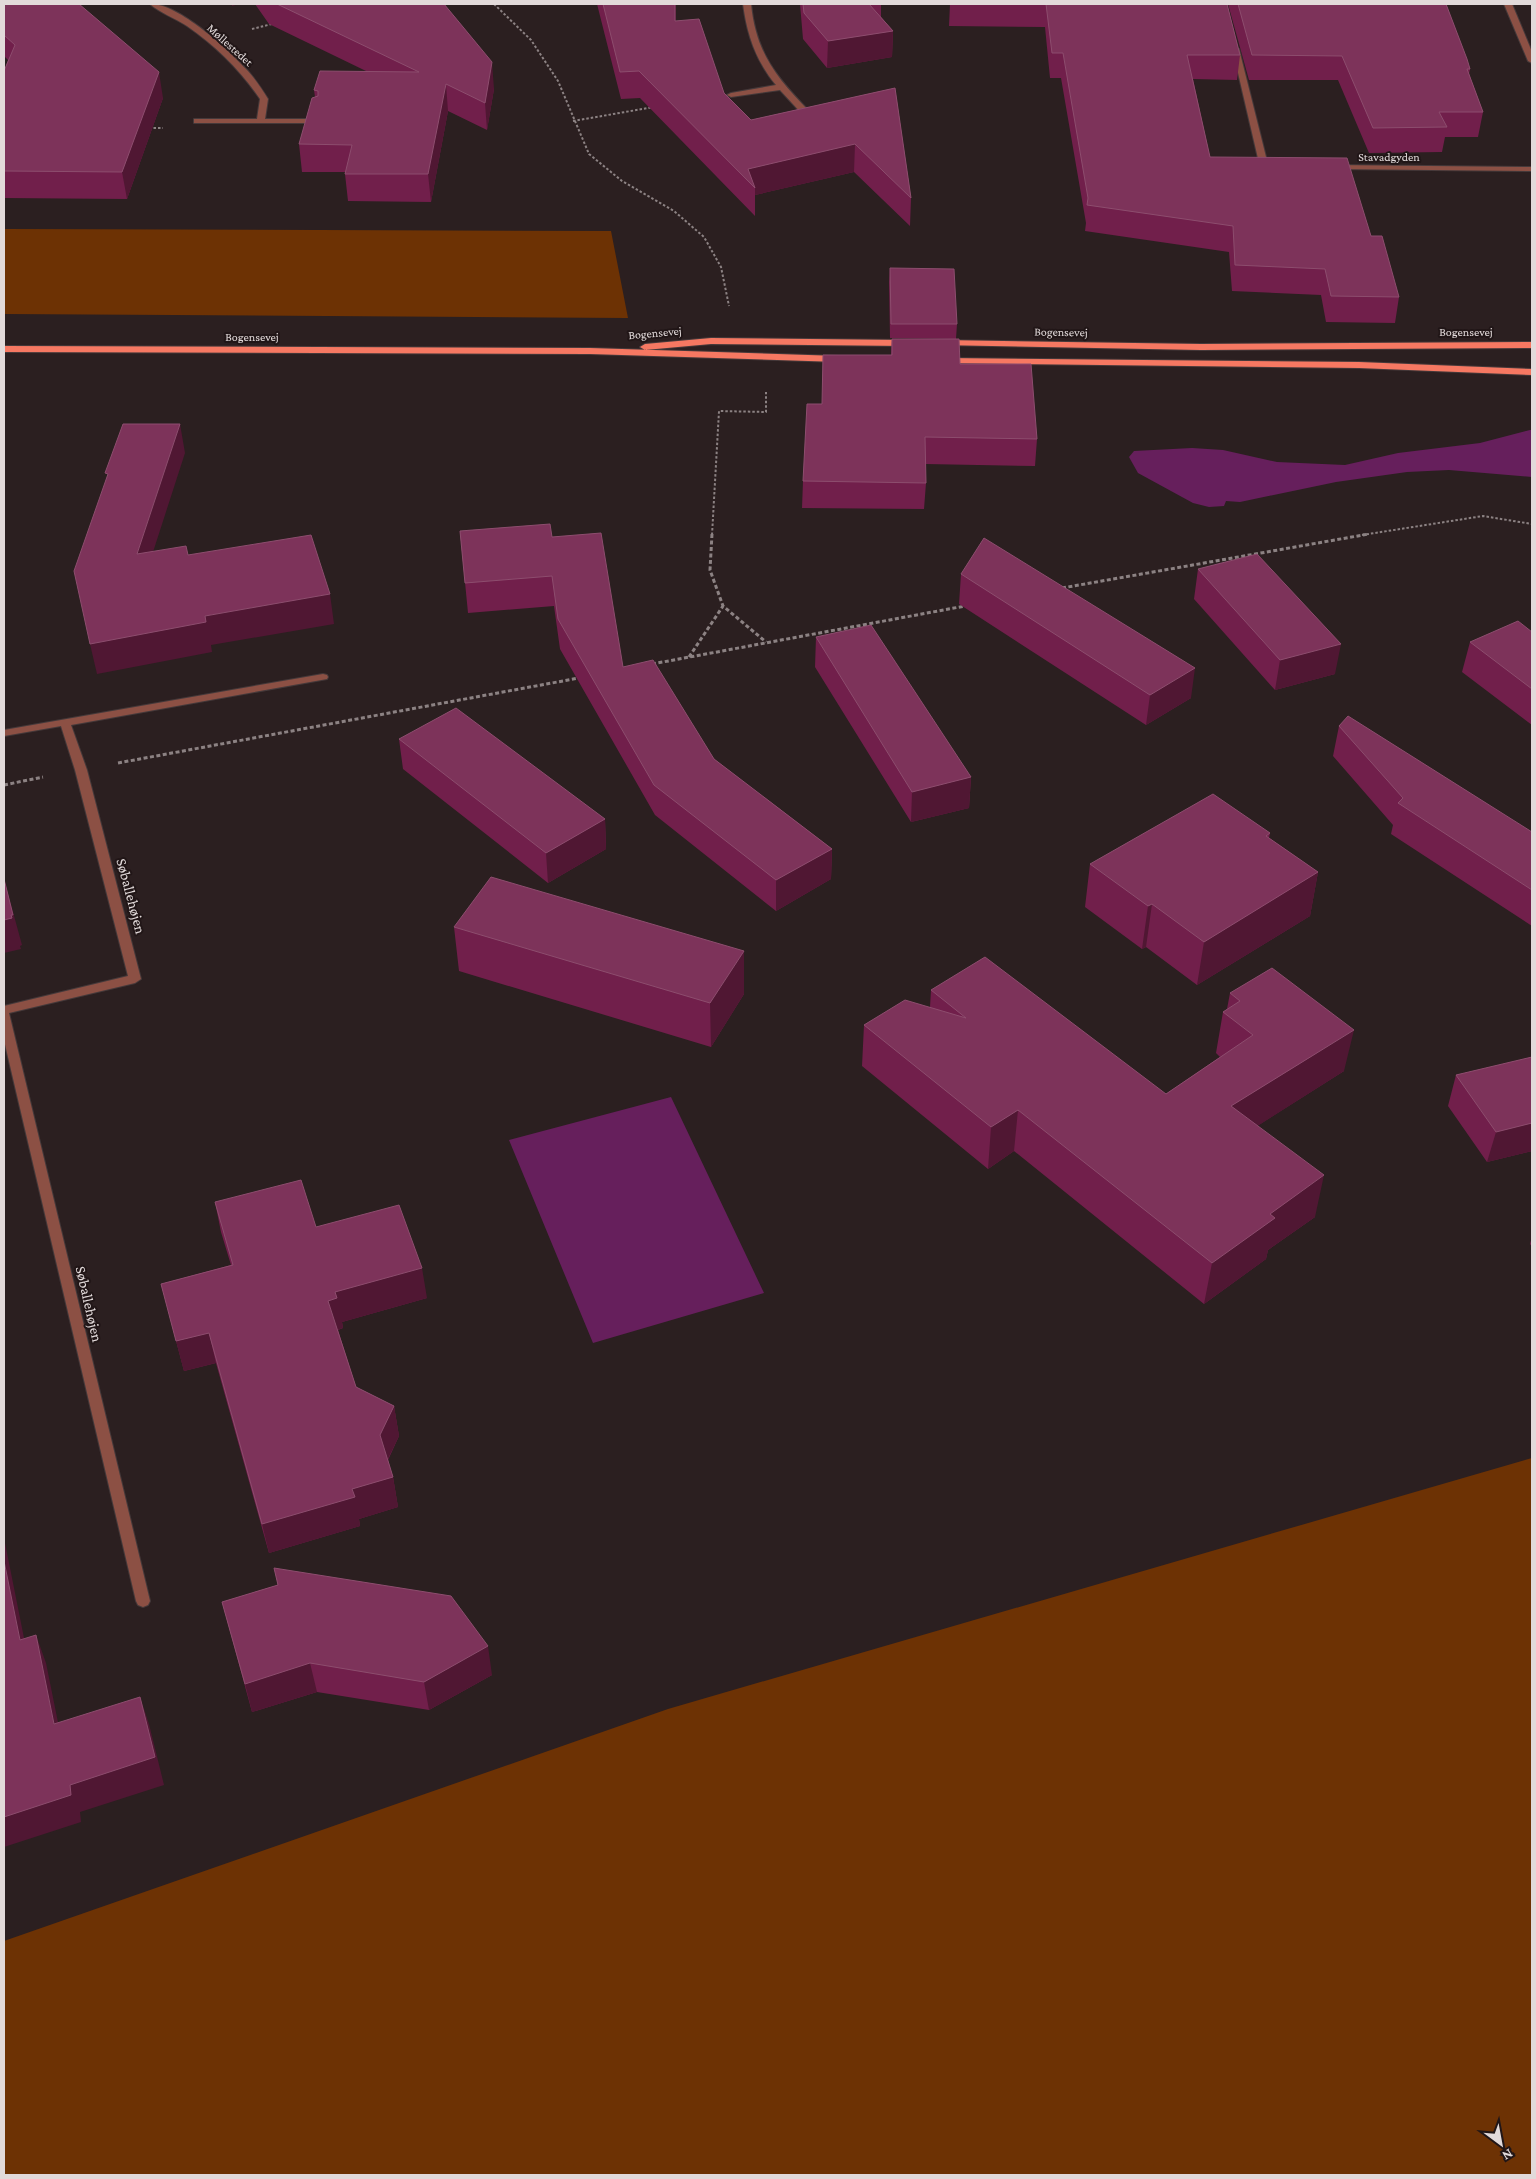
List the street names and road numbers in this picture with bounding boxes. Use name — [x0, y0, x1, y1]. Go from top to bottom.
street label: Møllestedet — [204, 21, 257, 70]
street label: Stavadgyden — [1358, 150, 1420, 164]
street label: Bogensevej — [628, 324, 682, 342]
street label: Bogensevej — [1034, 325, 1088, 339]
street label: Bogensevej — [1439, 325, 1493, 339]
street label: Bogensevej — [225, 330, 279, 344]
street label: Søballehøjen — [112, 857, 149, 936]
street label: Søballehøjen — [72, 1264, 106, 1344]

